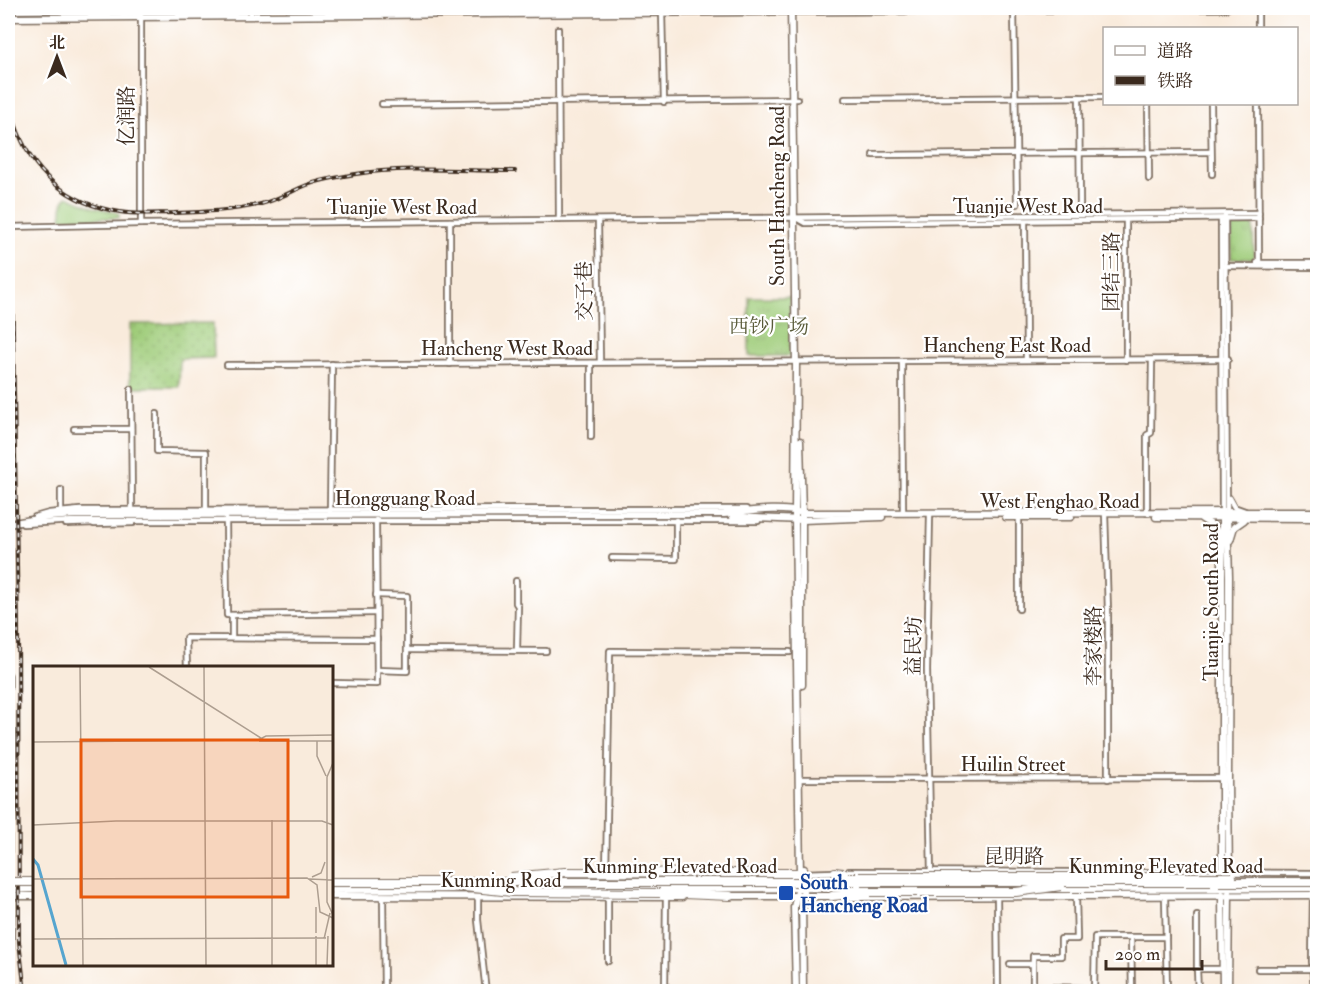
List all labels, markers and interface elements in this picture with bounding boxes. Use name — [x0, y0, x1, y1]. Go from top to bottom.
north arrow — [27, 27, 87, 87]
legend — [1103, 27, 1298, 105]
text: 北 — [49, 33, 65, 53]
text: 道路 — [1157, 40, 1193, 63]
text: 铁路 — [1157, 70, 1193, 93]
street label: 亿润路 — [114, 86, 139, 146]
street label: South Hancheng Road — [765, 106, 790, 286]
street label: Tuanjie West Road — [953, 194, 1103, 219]
street label: Tuanjie West Road — [327, 195, 477, 220]
street label: 团结三路 — [1099, 232, 1124, 312]
street label: 交子巷 — [571, 261, 598, 321]
park label: 西钞广场 — [729, 314, 809, 339]
street label: Hancheng East Road — [923, 333, 1091, 358]
street label: Hancheng West Road — [421, 336, 593, 361]
street label: Hongguang Road — [335, 486, 475, 511]
street label: West Fenghao Road — [979, 489, 1140, 514]
street label: Tuanjie South Road — [1199, 523, 1224, 681]
street label: 李家楼路 — [1081, 606, 1106, 686]
street label: 益民坊 — [900, 616, 927, 676]
inset map — [33, 666, 333, 966]
street label: Huilin Street — [960, 752, 1066, 777]
street label: 昆明路 — [984, 844, 1044, 869]
street label: Kunming Elevated Road — [583, 854, 778, 879]
street label: Kunming Elevated Road — [1069, 854, 1264, 879]
street label: Kunming Road — [440, 868, 562, 893]
place label: South Hancheng Road — [800, 870, 928, 919]
marker: South Hancheng Road — [777, 884, 795, 902]
scale bar — [1106, 933, 1202, 971]
text: 200 m — [1115, 943, 1160, 966]

